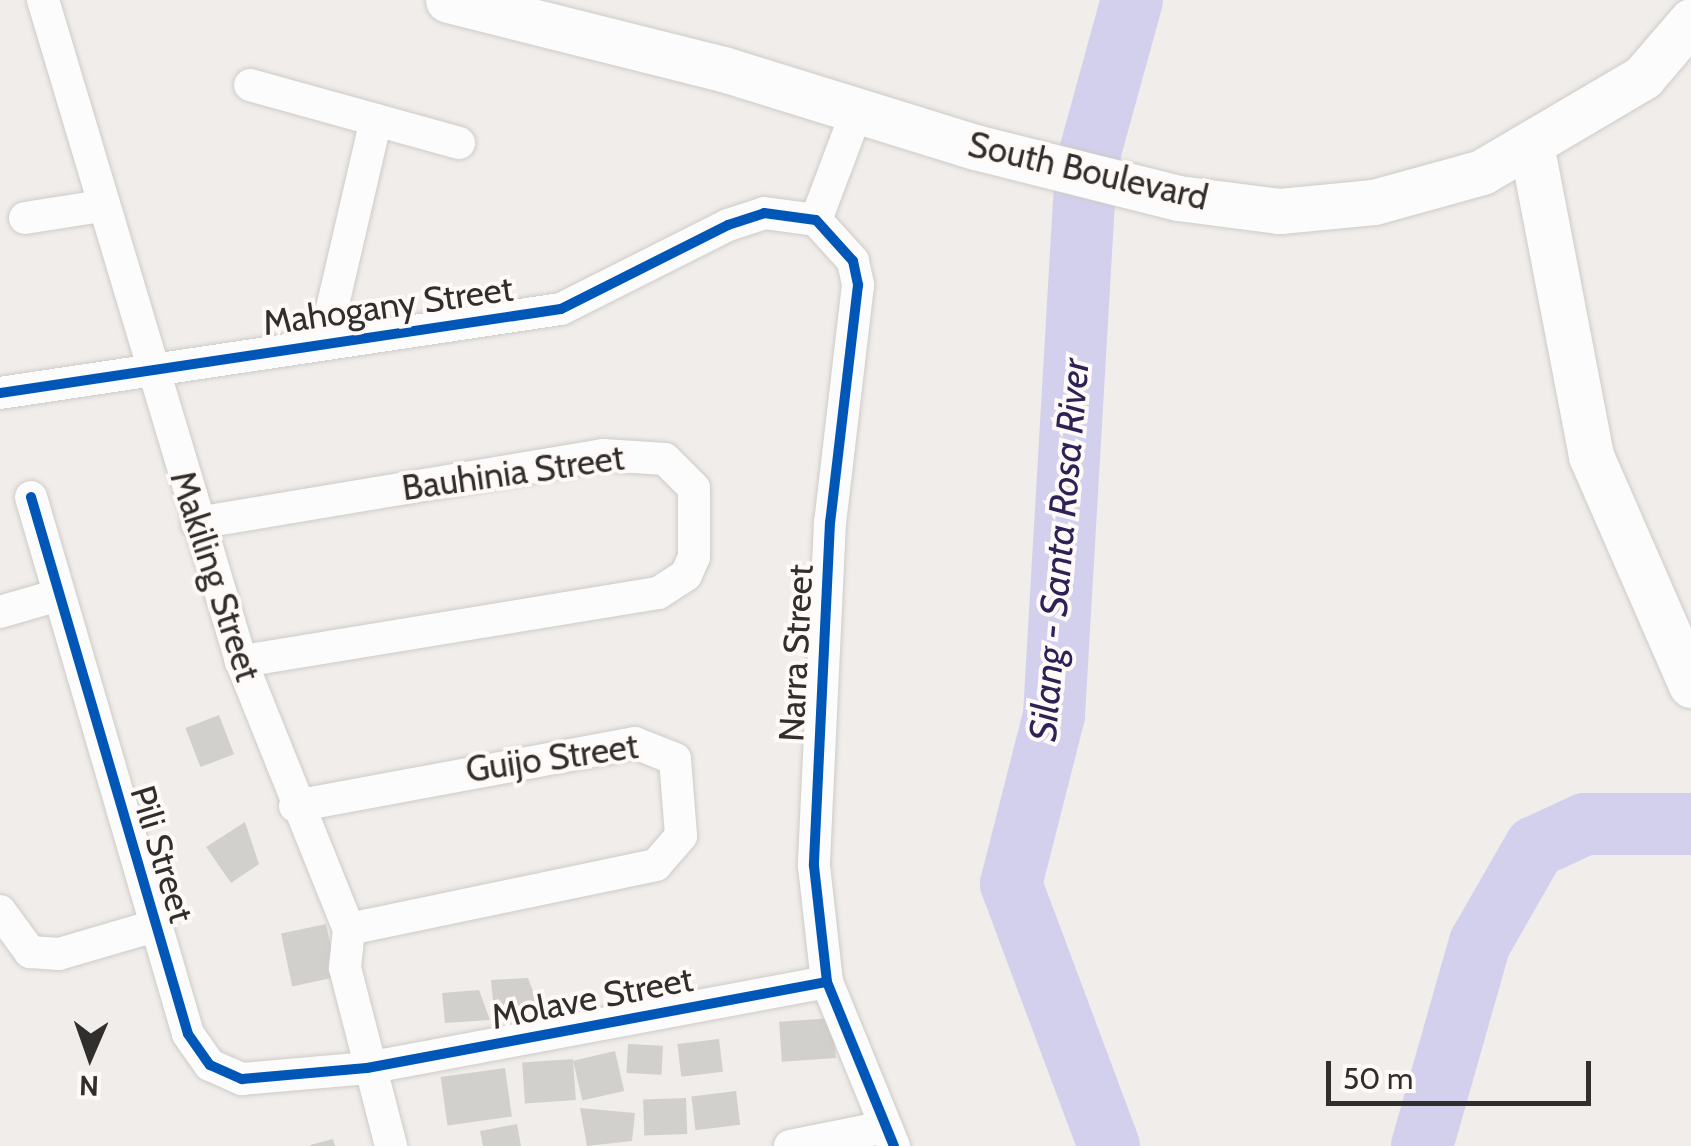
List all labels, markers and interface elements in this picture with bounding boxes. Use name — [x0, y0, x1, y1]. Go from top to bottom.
street label: South Boulevard — [964, 123, 1212, 219]
street label: Mahogany Street — [260, 268, 516, 344]
water label: Silang - Santa Rosa River — [1020, 357, 1098, 743]
street label: Bauhinia Street — [399, 437, 627, 509]
street label: Makiling Street — [161, 466, 269, 686]
street label: Narra Street — [770, 563, 822, 743]
street label: Guijo Street — [463, 725, 641, 791]
street label: Pili Street — [121, 781, 203, 927]
street label: Molave Street — [488, 958, 696, 1038]
north arrow — [40, 1006, 140, 1106]
scale bar — [1331, 1041, 1596, 1103]
text: 50 m — [1343, 1060, 1413, 1097]
text: N — [78, 1069, 99, 1103]

